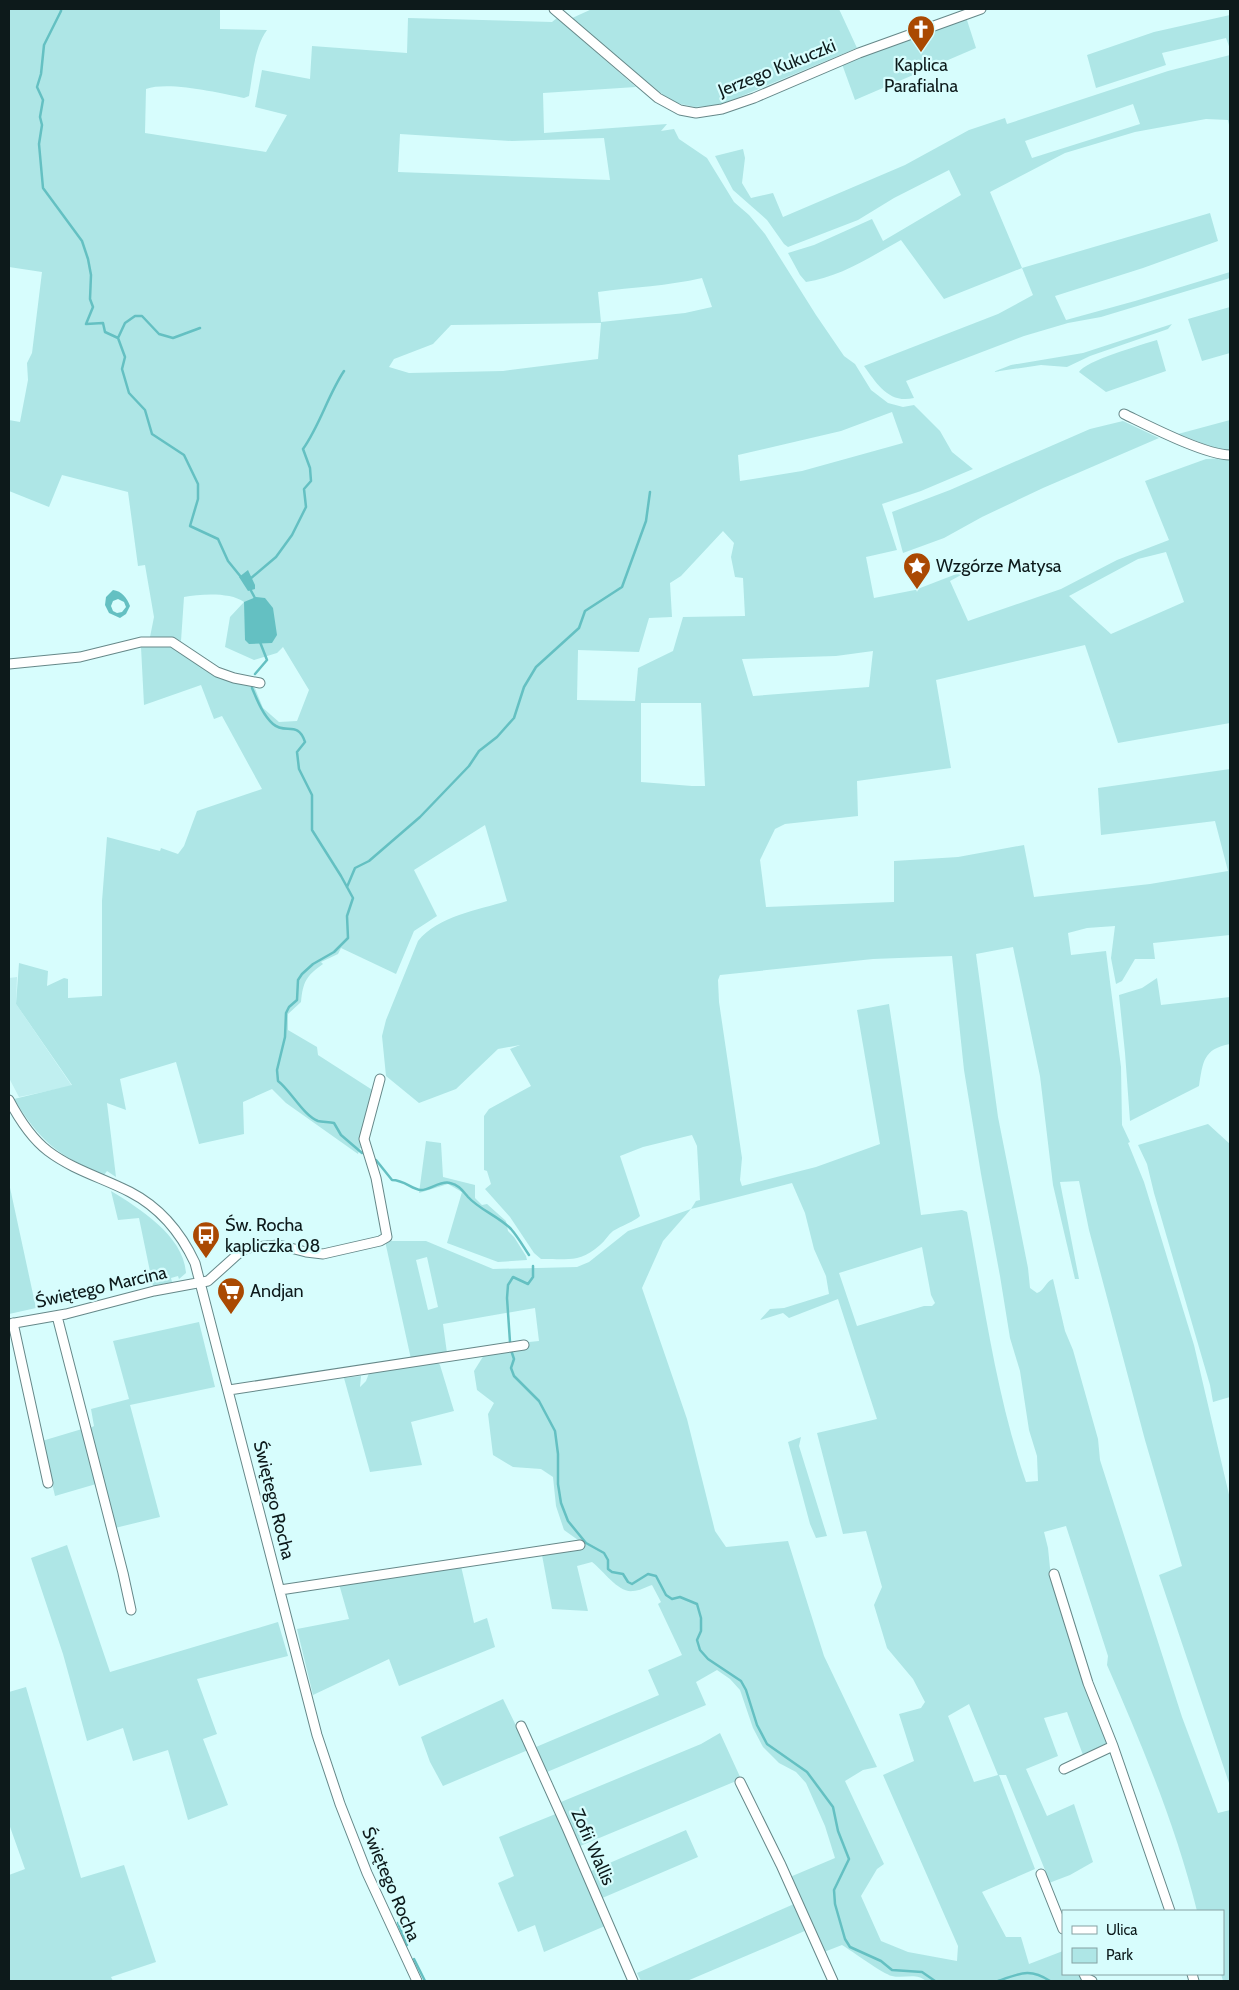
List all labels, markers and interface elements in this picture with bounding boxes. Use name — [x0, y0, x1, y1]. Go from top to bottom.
church icon: Kaplica Parafialna — [906, 14, 936, 53]
street label: Jerzego Kukuczki — [714, 34, 839, 102]
place label: Kaplica Parafialna — [884, 54, 958, 97]
place icon: Wzgórze Matysa — [902, 551, 932, 590]
place label: Wzgórze Matysa — [936, 555, 1062, 577]
place label: Św. Rocha kapliczka 08 — [225, 1214, 321, 1257]
bus stop icon: Św. Rocha kapliczka 08 — [191, 1220, 221, 1259]
street label: Świętego Marcina — [33, 1261, 169, 1313]
supermarket icon: Andjan — [216, 1276, 246, 1315]
place label: Andjan — [250, 1280, 304, 1302]
street label: Świętego Rocha — [249, 1438, 299, 1562]
street label: Zofii Wallis — [566, 1805, 620, 1889]
street label: Świętego Rocha — [357, 1824, 425, 1945]
legend — [1062, 1910, 1224, 1975]
text: Ulica — [1106, 1921, 1138, 1939]
text: Park — [1106, 1946, 1133, 1964]

